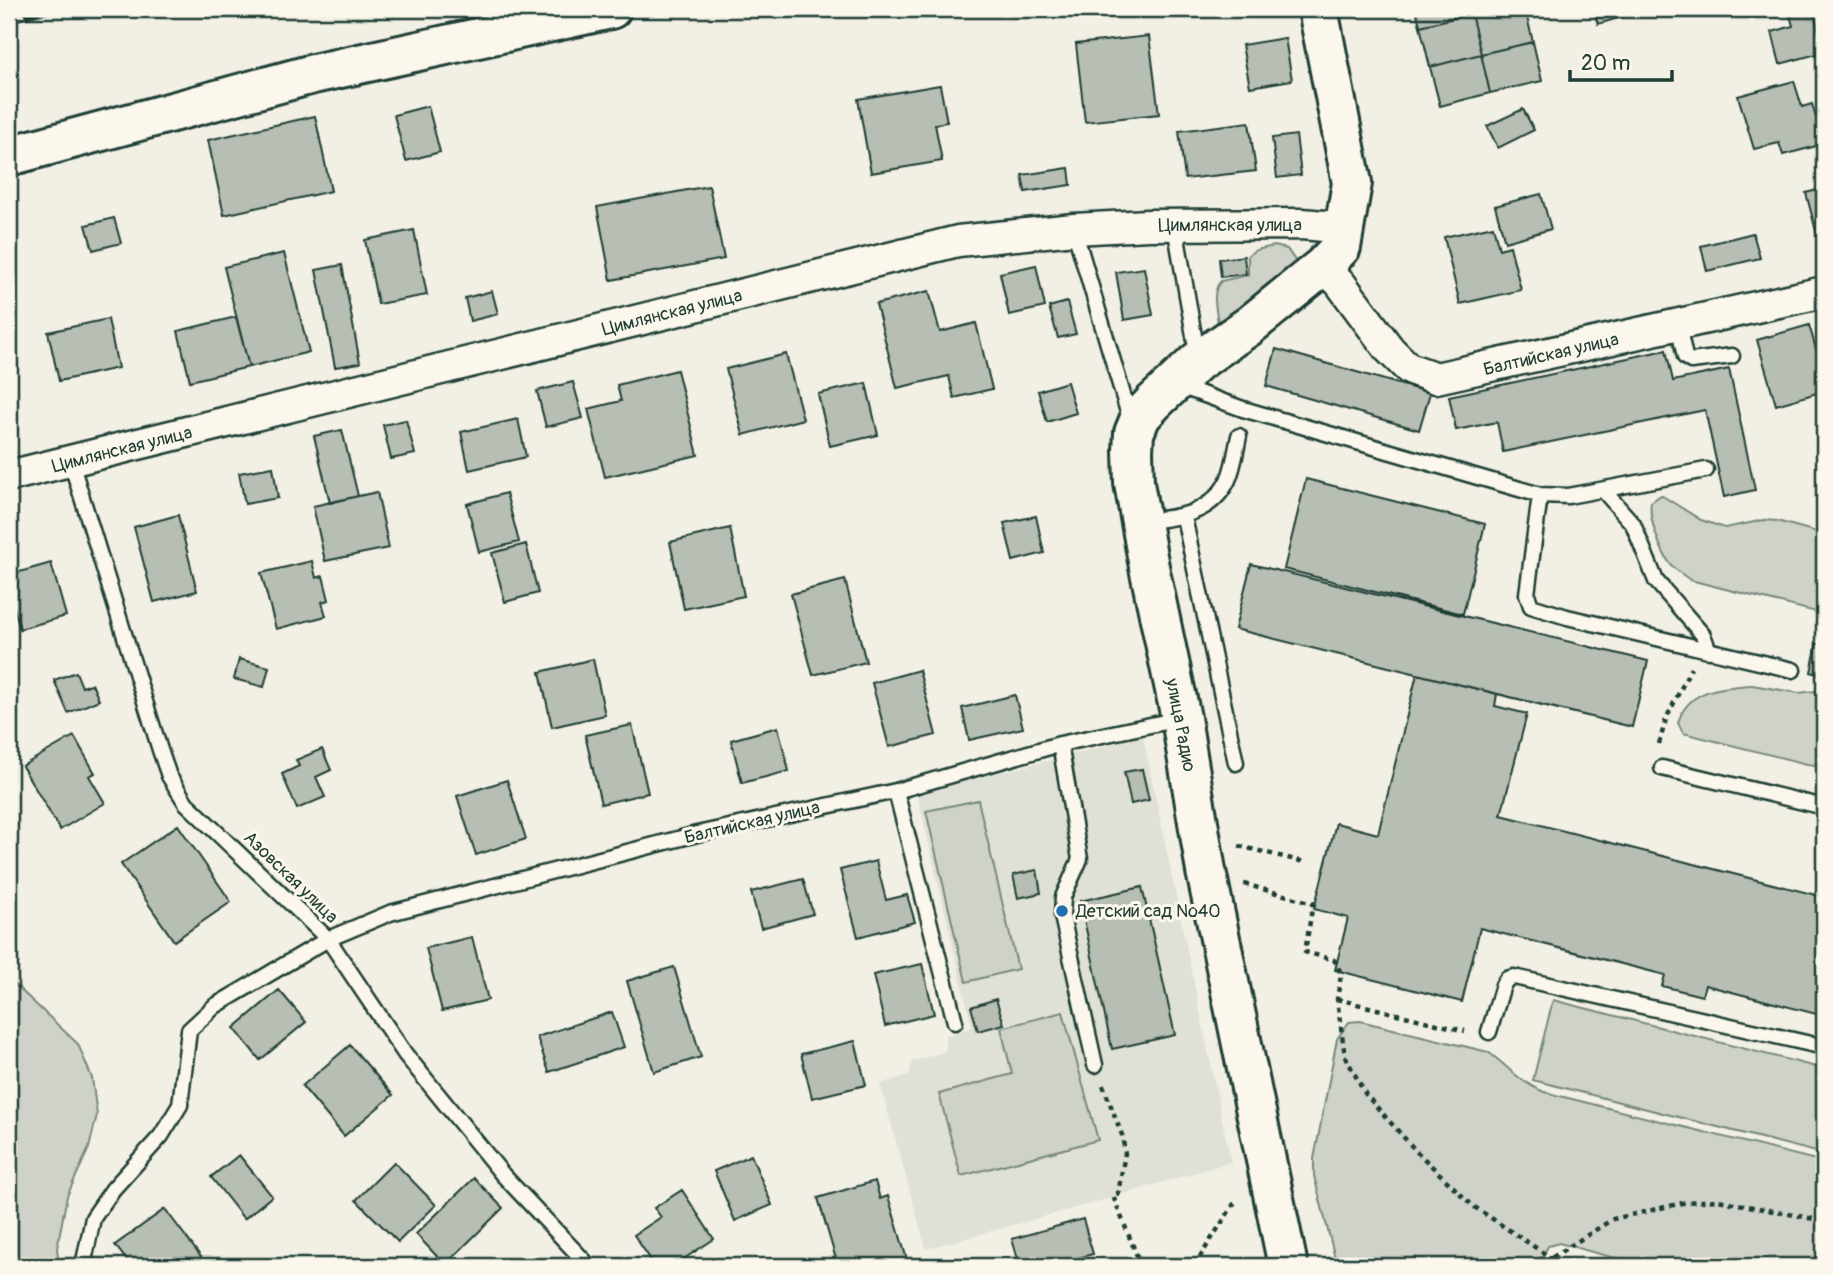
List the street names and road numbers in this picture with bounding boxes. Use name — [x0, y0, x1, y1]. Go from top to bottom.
street label: Цимлянская улица — [1158, 214, 1302, 237]
street label: Цимлянская улица — [600, 284, 745, 341]
street label: Балтийская улица — [1481, 328, 1621, 381]
street label: Цимлянская улица — [50, 421, 195, 478]
street label: улица Радио — [1160, 676, 1201, 774]
street label: Балтийская улица — [682, 796, 822, 849]
street label: Азовская улица — [238, 826, 343, 928]

